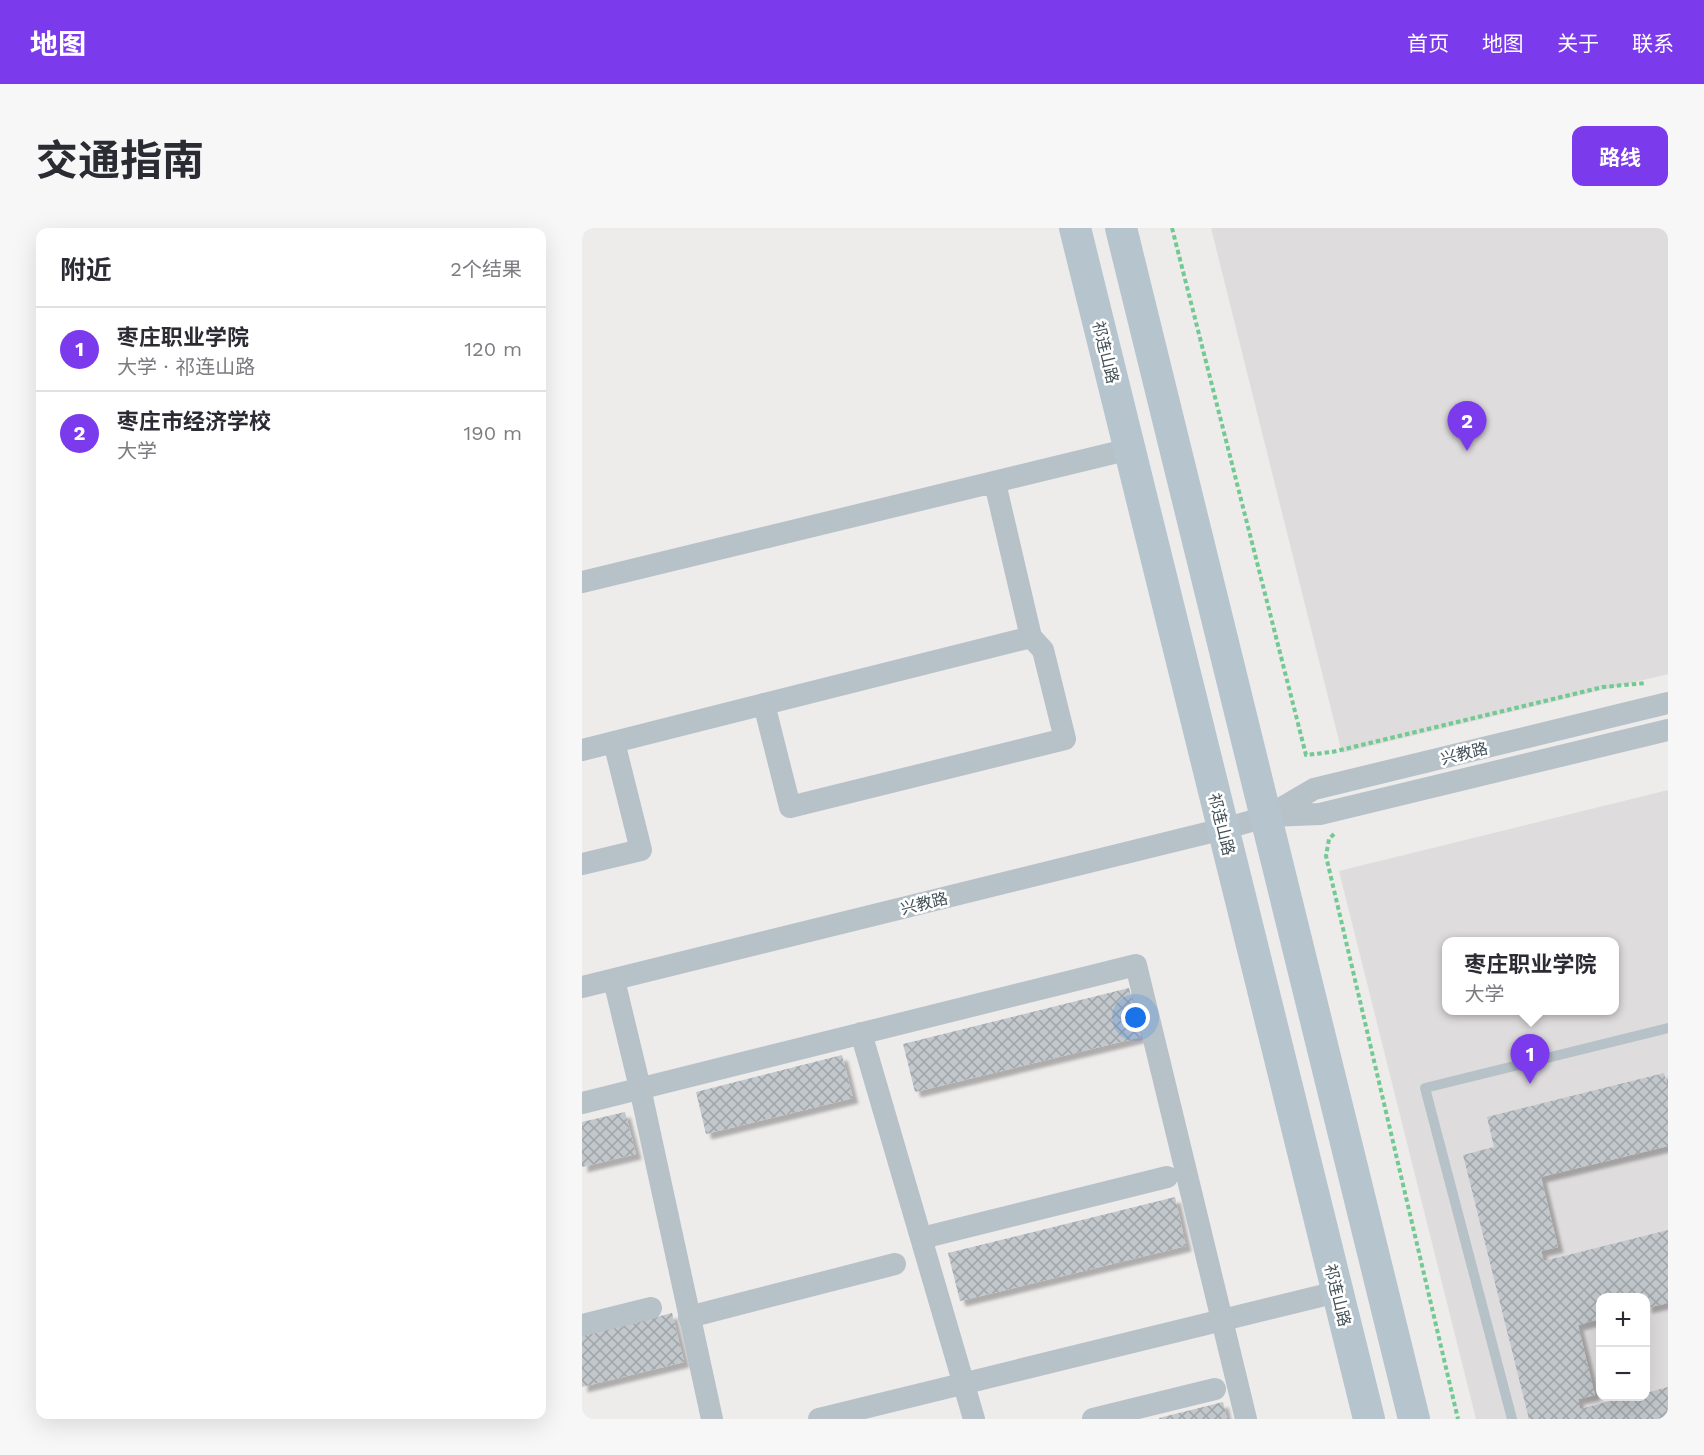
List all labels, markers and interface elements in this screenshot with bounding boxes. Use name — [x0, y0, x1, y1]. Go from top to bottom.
text: 地图 — [30, 28, 86, 61]
text: 首页 — [1407, 31, 1449, 56]
text: 地图 — [1482, 31, 1524, 56]
text: 关于 — [1557, 31, 1599, 56]
text: 联系 — [1632, 31, 1674, 56]
button: 路线 — [1572, 126, 1668, 186]
text: 交通指南 — [36, 136, 204, 185]
text: 附近 — [60, 255, 112, 285]
text: 2个结果 — [450, 257, 522, 281]
street label: 祁连山路 — [1089, 319, 1122, 385]
text: 枣庄职业学院 — [117, 325, 249, 350]
text: 1 — [75, 337, 84, 361]
text: 120 m — [464, 337, 522, 361]
text: 大学 · 祁连山路 — [117, 355, 255, 379]
pin: 2 — [1448, 402, 1486, 451]
text: 枣庄市经济学校 — [117, 409, 271, 434]
text: 2 — [74, 421, 85, 445]
text: 190 m — [464, 421, 522, 445]
text: 大学 — [117, 439, 157, 463]
street label: 兴教路 — [1439, 738, 1490, 769]
street label: 祁连山路 — [1205, 791, 1238, 857]
street label: 兴教路 — [899, 888, 950, 919]
popup — [1442, 937, 1619, 1015]
text: 枣庄职业学院 — [1464, 952, 1597, 977]
text: 大学 — [1464, 982, 1504, 1006]
your location — [1121, 1003, 1150, 1032]
pin: 1 — [1510, 1034, 1550, 1084]
street label: 祁连山路 — [1321, 1262, 1354, 1328]
map controls — [1596, 1293, 1650, 1401]
button: + — [1596, 1293, 1650, 1347]
button: − — [1596, 1347, 1650, 1401]

